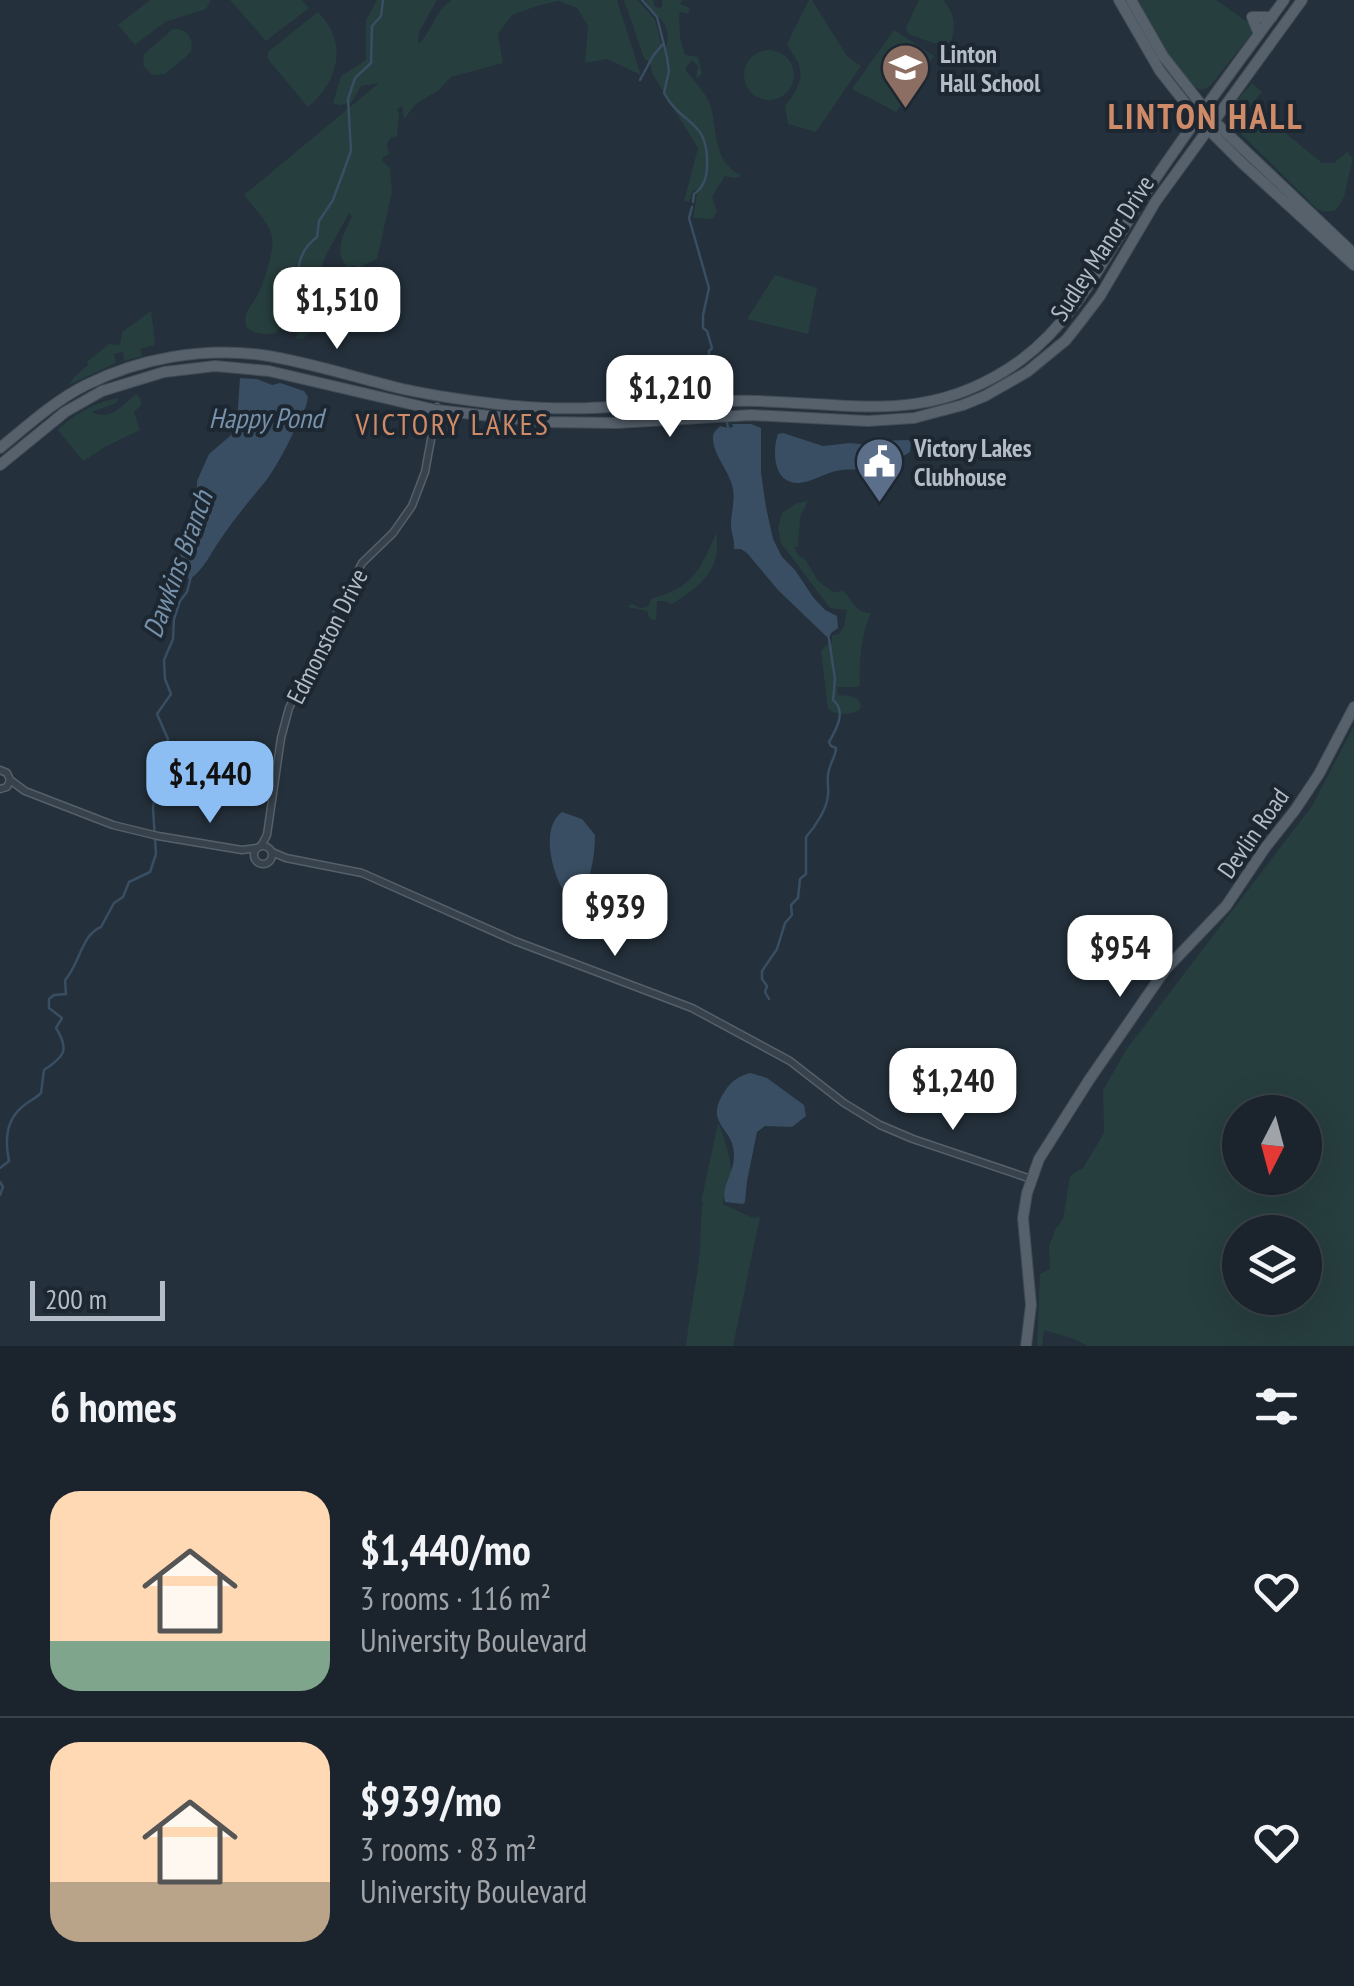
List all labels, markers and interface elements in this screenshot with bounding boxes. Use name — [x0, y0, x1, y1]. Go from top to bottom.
place label: Linton Hall School — [940, 38, 1041, 99]
school or university icon: Linton Hall School — [879, 42, 931, 110]
district label: LINTON HALL — [1108, 93, 1304, 139]
street label: Sudley Manor Drive — [1043, 169, 1161, 327]
pin: $1,510 — [256, 267, 418, 352]
text: $1,510 — [295, 278, 379, 320]
pin: $1,210 — [589, 355, 751, 440]
text: $1,210 — [628, 366, 712, 408]
water label: Happy Pond — [209, 399, 327, 436]
district label: VICTORY LAKES — [355, 404, 550, 443]
place label: Victory Lakes Clubhouse — [913, 432, 1032, 493]
public building icon: Victory Lakes Clubhouse — [853, 436, 905, 504]
water label: Dawkins Branch — [133, 484, 221, 643]
street label: Edmonston Drive — [279, 563, 375, 709]
pin: $1,440 — [129, 741, 291, 826]
text: $1,440 — [168, 752, 252, 794]
street label: Devlin Road — [1210, 782, 1296, 884]
pin: $939 — [556, 874, 674, 959]
text: $939 — [584, 885, 646, 927]
pin: $954 — [1061, 915, 1179, 1000]
text: $954 — [1089, 926, 1151, 968]
pin: $1,240 — [872, 1048, 1034, 1133]
text: $1,240 — [911, 1059, 995, 1101]
north arrow — [1222, 1095, 1322, 1195]
map controls — [1222, 1095, 1322, 1315]
button: layers — [1222, 1215, 1322, 1315]
scale bar — [30, 1276, 165, 1320]
text: 200 m — [45, 1280, 107, 1317]
text: 6 homes — [50, 1379, 177, 1434]
icon: filters — [1249, 1379, 1304, 1434]
text: $1,440/mo — [360, 1522, 531, 1577]
icon: home — [130, 1531, 250, 1651]
icon: heart — [1249, 1564, 1304, 1619]
text: 3 rooms · 116 m² — [360, 1577, 551, 1619]
text: University Boulevard — [360, 1619, 587, 1661]
text: $939/mo — [360, 1773, 502, 1828]
icon: home — [130, 1782, 250, 1902]
icon: heart — [1249, 1815, 1304, 1870]
text: 3 rooms · 83 m² — [360, 1828, 537, 1870]
text: University Boulevard — [360, 1870, 587, 1912]

